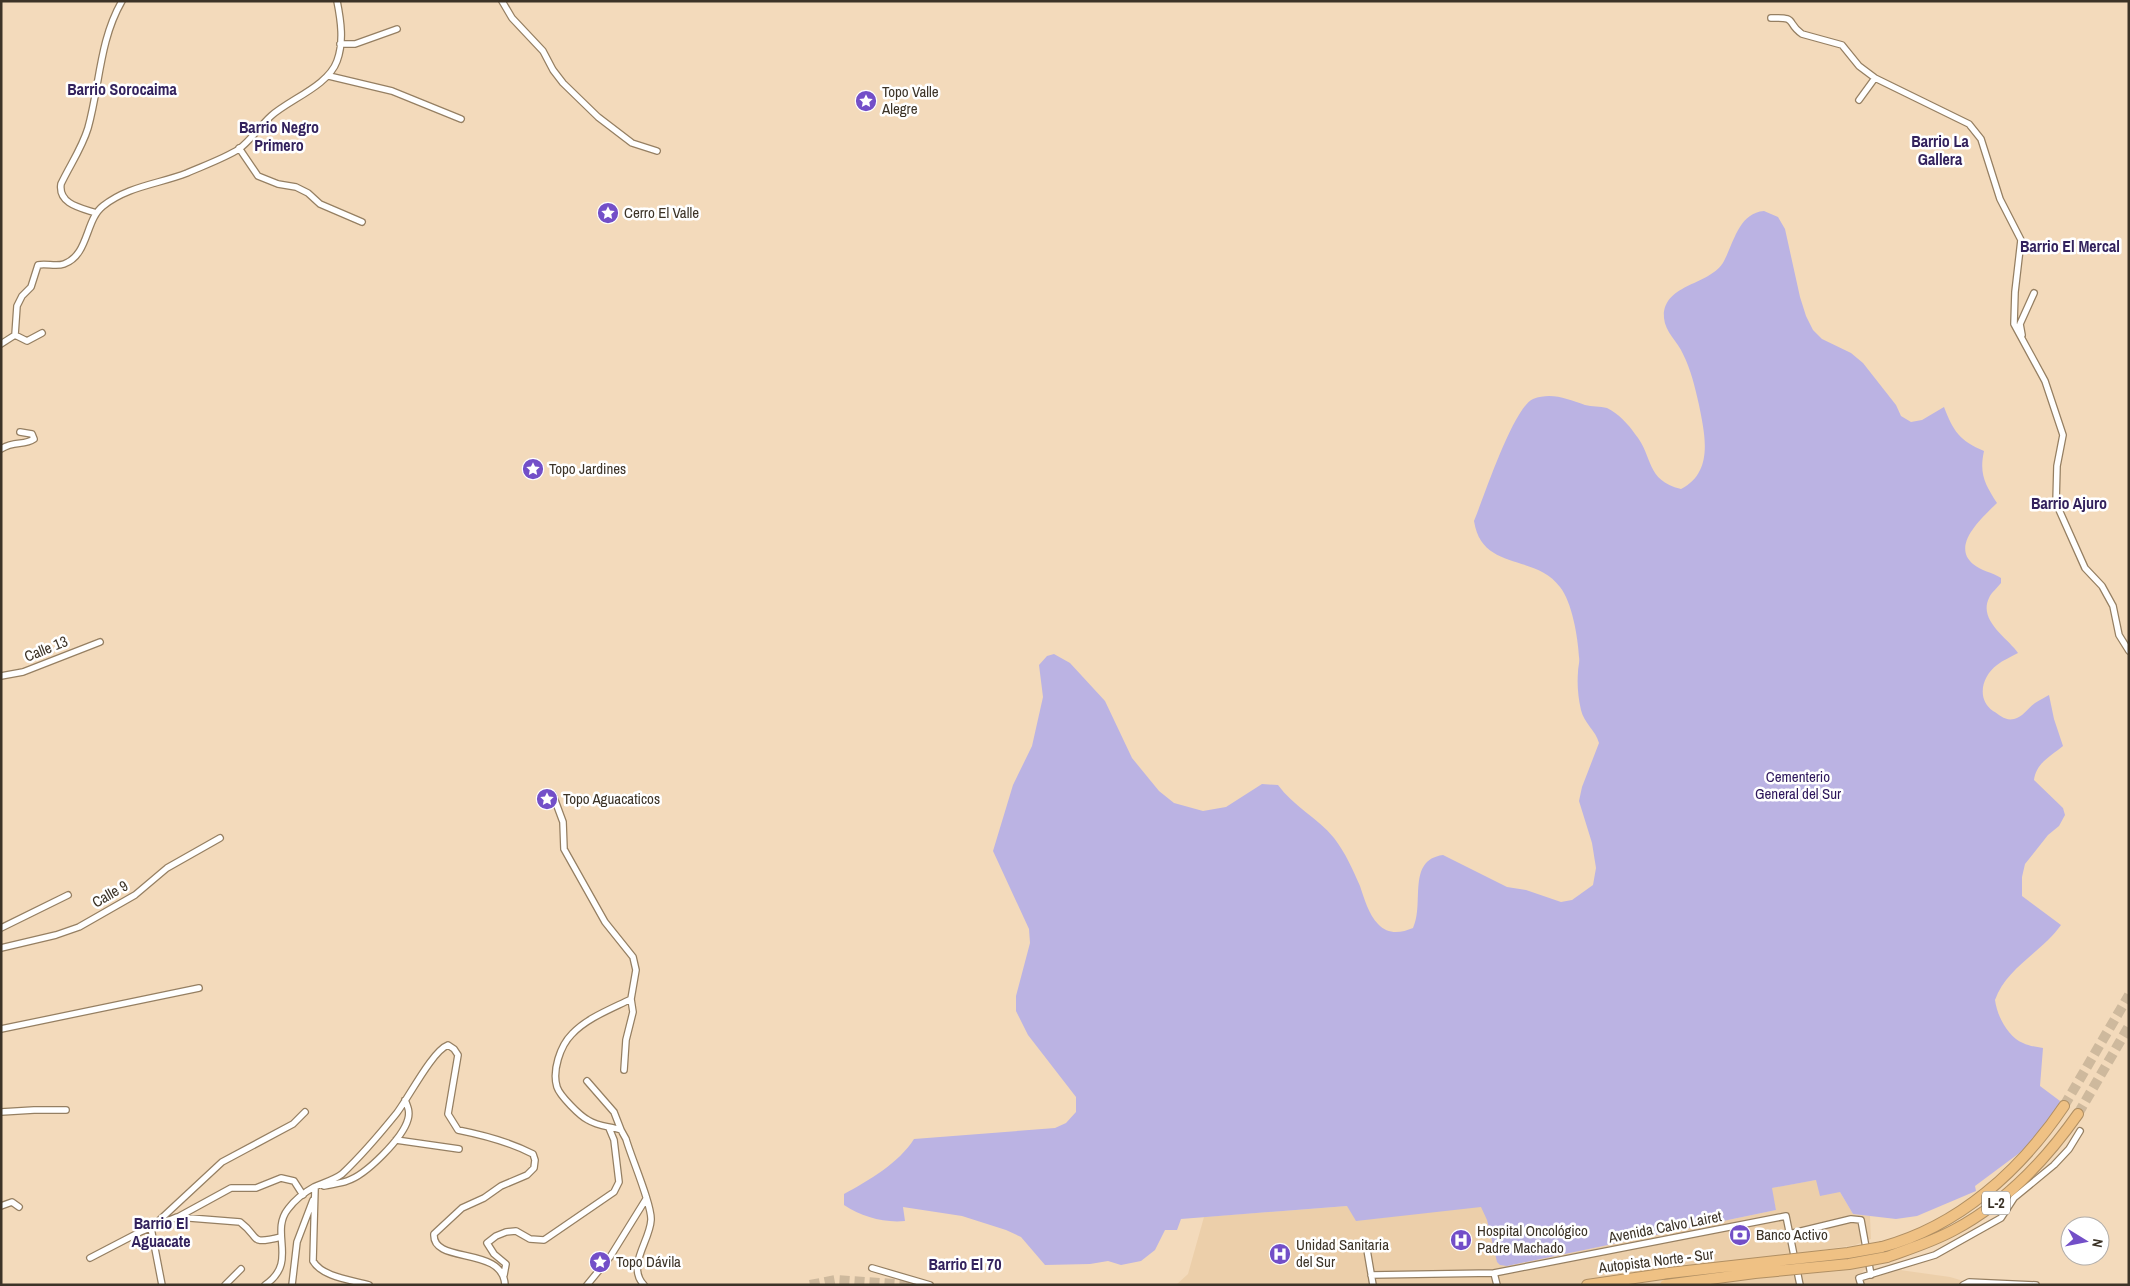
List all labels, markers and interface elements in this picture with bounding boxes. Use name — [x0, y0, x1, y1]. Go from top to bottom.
district label: Barrio Sorocaima — [67, 78, 177, 100]
place label: Topo Valle Alegre — [881, 81, 939, 119]
place icon: Topo Valle Alegre — [854, 89, 878, 113]
district label: Barrio Negro Primero — [239, 116, 319, 156]
district label: Barrio La Gallera — [1911, 130, 1969, 170]
place icon: Cerro El Valle — [596, 201, 620, 225]
place label: Cerro El Valle — [624, 202, 699, 223]
district label: Barrio El Mercal — [2020, 235, 2120, 257]
place icon: Topo Jardines — [521, 457, 545, 481]
place label: Topo Jardines — [549, 458, 626, 479]
district label: Barrio Ajuro — [2031, 492, 2107, 514]
street label: Calle 13 — [21, 630, 71, 667]
park label: Cementerio General del Sur — [1755, 766, 1841, 804]
place icon: Topo Aguacaticos — [535, 787, 559, 811]
place label: Topo Aguacaticos — [563, 788, 660, 809]
street label: Calle 9 — [88, 875, 132, 912]
road number: L-2 — [1982, 1192, 2010, 1214]
street label: Avenida Calvo Lairet — [1606, 1205, 1724, 1248]
district label: Barrio El Aguacate — [131, 1212, 191, 1252]
north arrow — [2060, 1216, 2110, 1266]
place label: Hospital Oncológico Padre Machado — [1477, 1220, 1588, 1258]
bank icon: Banco Activo — [1728, 1223, 1752, 1247]
place label: Banco Activo — [1756, 1224, 1828, 1245]
hospital icon: Hospital Oncológico Padre Machado — [1449, 1228, 1473, 1252]
place label: Unidad Sanitaria del Sur — [1296, 1234, 1389, 1272]
text: N — [2088, 1238, 2107, 1249]
hospital icon: Unidad Sanitaria del Sur — [1268, 1242, 1292, 1266]
street label: Autopista Norte - Sur — [1596, 1243, 1715, 1278]
place icon: Topo Dávila — [588, 1250, 612, 1274]
place label: Topo Dávila — [616, 1251, 681, 1272]
district label: Barrio El 70 — [929, 1253, 1001, 1275]

